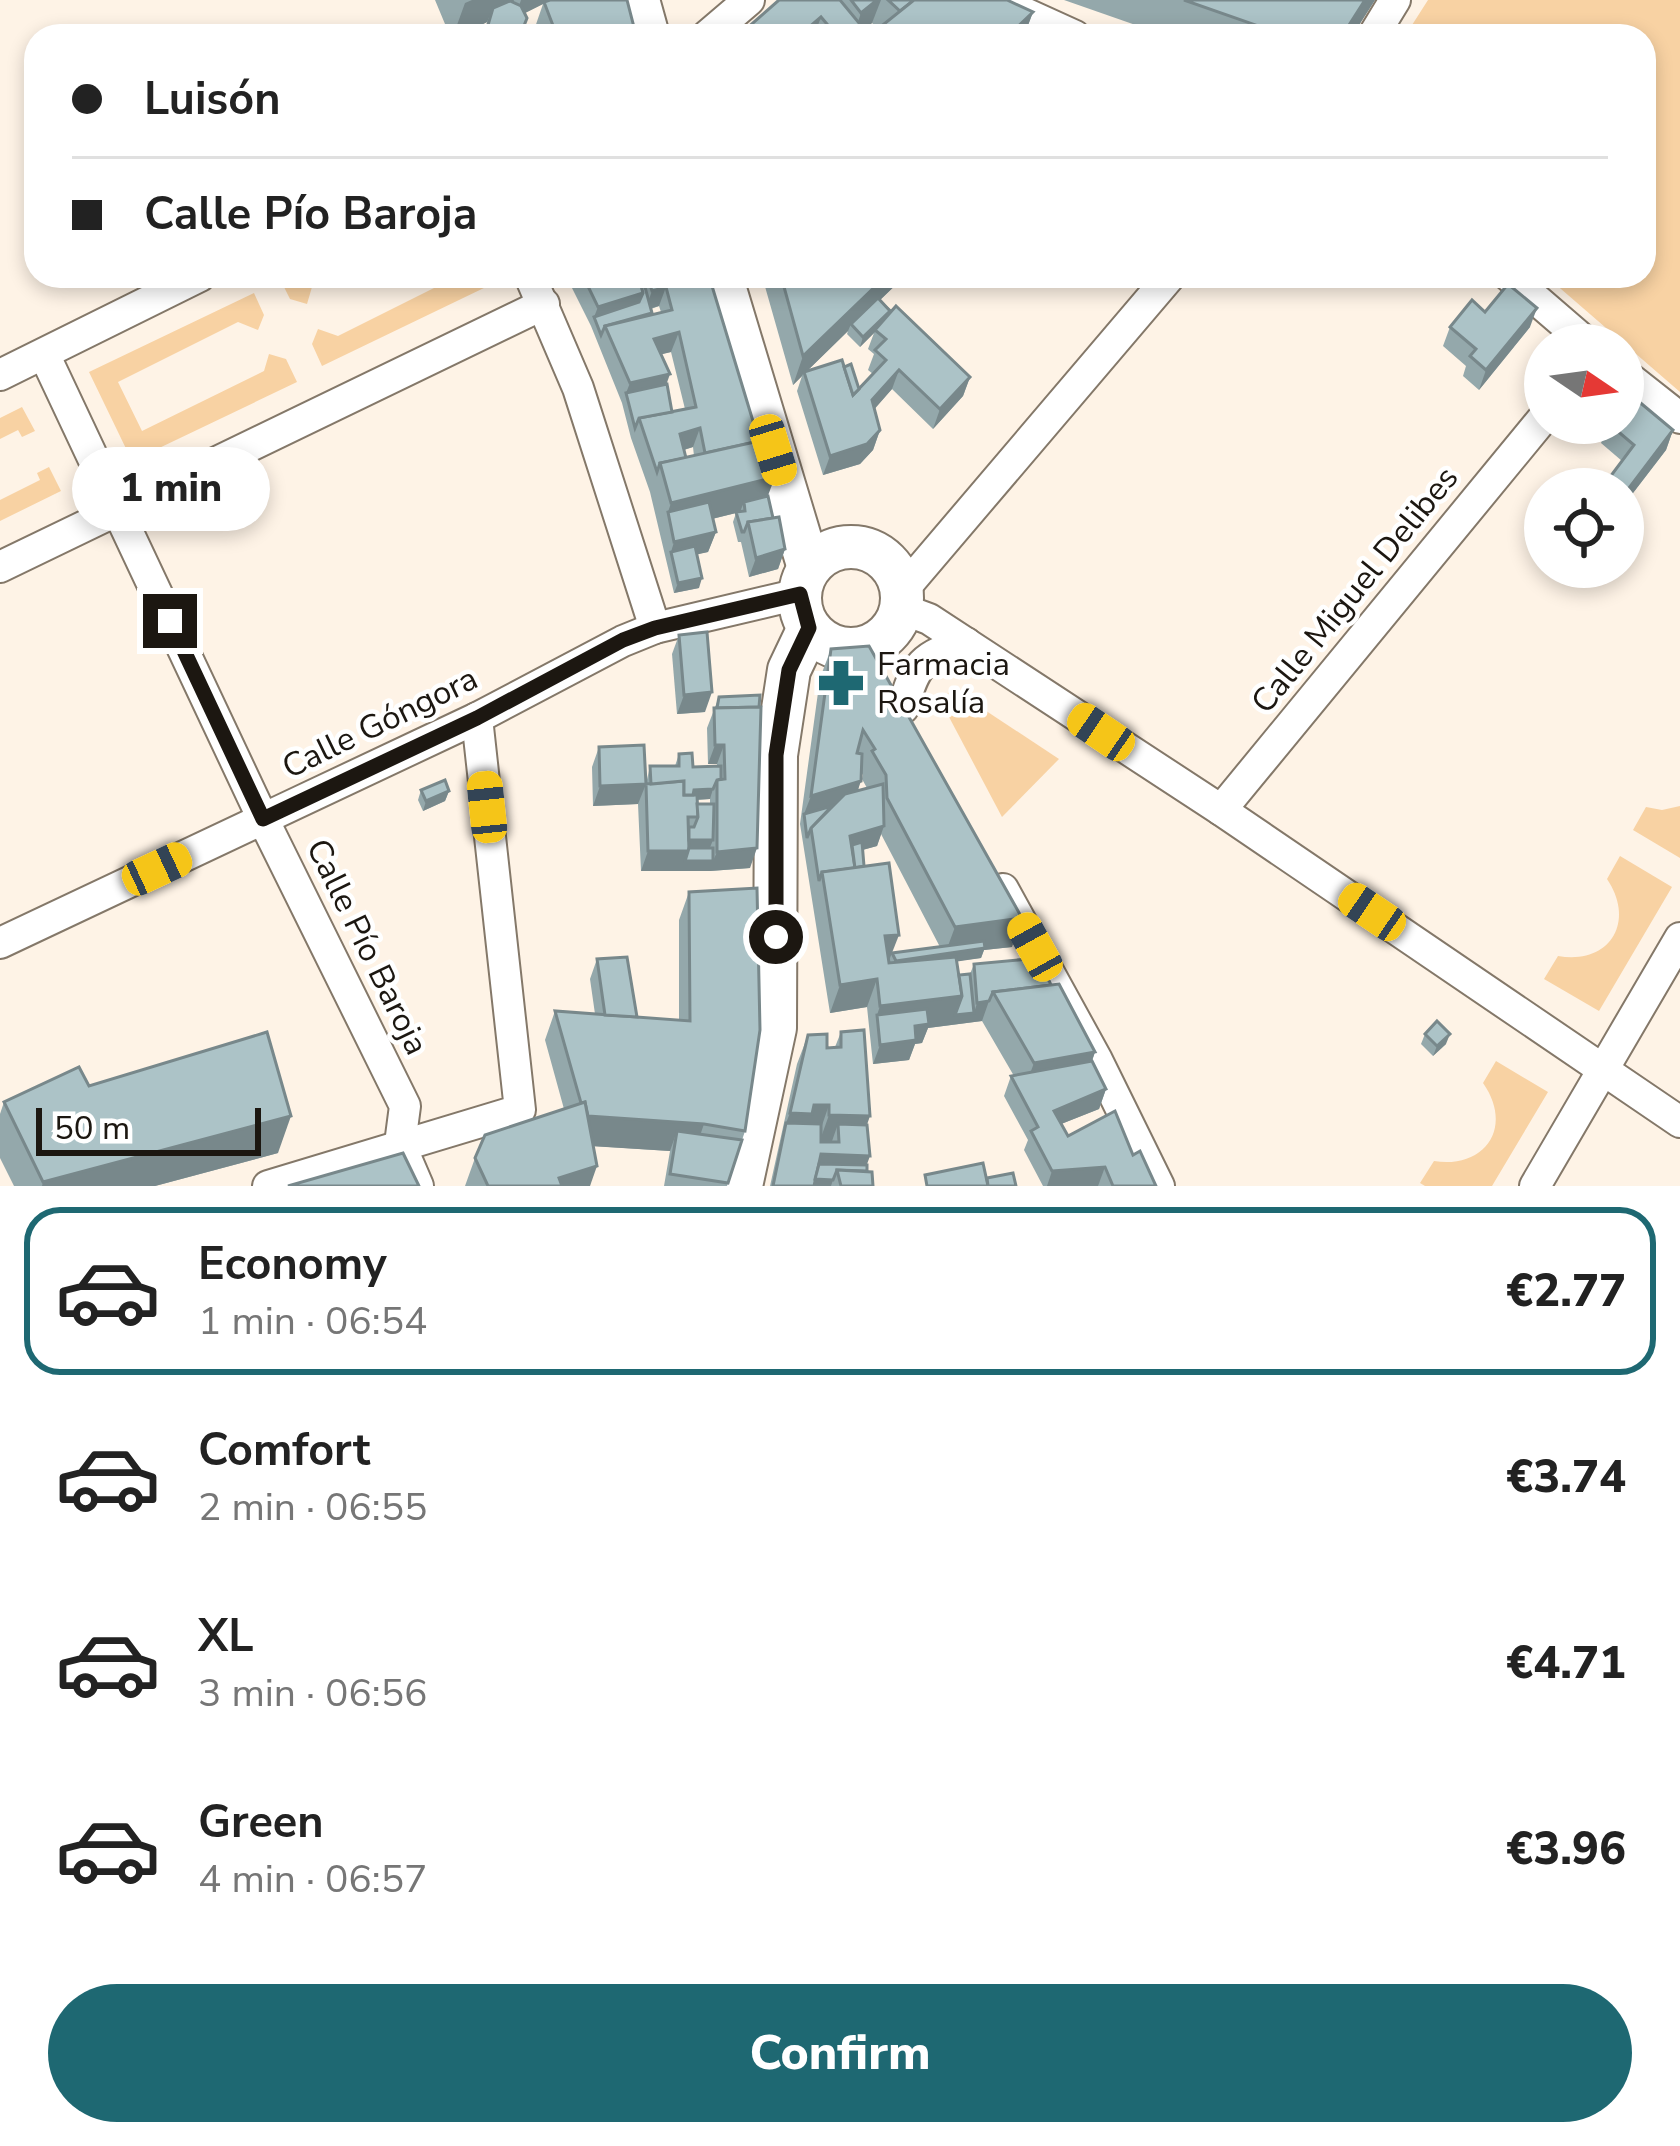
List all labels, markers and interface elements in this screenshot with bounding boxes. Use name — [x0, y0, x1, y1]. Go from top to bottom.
text: Luisón — [144, 69, 281, 130]
text: Calle Pío Baroja — [144, 184, 477, 245]
north arrow — [1524, 324, 1644, 444]
map controls — [1524, 324, 1644, 588]
car — [745, 410, 801, 490]
callout: 1 min — [71, 447, 269, 531]
street label: Calle Miguel Delibes — [1241, 457, 1469, 723]
text: 1 min — [120, 462, 222, 515]
button: locate — [1524, 468, 1644, 588]
route end — [143, 594, 197, 648]
place label: Farmacia Rosalía — [877, 642, 1010, 725]
street label: Calle Góngora — [275, 656, 485, 790]
pharmacy icon: Farmacia Rosalía — [816, 658, 866, 708]
car — [1061, 697, 1141, 767]
car — [465, 769, 509, 845]
street label: Calle Pío Baroja — [295, 832, 439, 1062]
car — [117, 837, 197, 901]
car — [1332, 877, 1412, 947]
car — [1002, 907, 1068, 987]
route start — [749, 910, 803, 964]
scale bar — [36, 1102, 261, 1155]
text: 50 m — [54, 1106, 130, 1151]
text: Economy — [198, 1234, 387, 1295]
icon: car — [54, 1237, 162, 1345]
text: €2.77 — [1506, 1261, 1626, 1322]
text: 1 min · 06:54 — [198, 1295, 427, 1348]
text: Comfort — [198, 1420, 370, 1481]
icon: car — [54, 1423, 162, 1531]
text: €3.74 — [1506, 1447, 1626, 1508]
text: 2 min · 06:55 — [198, 1481, 427, 1534]
text: XL — [198, 1606, 254, 1667]
icon: car — [54, 1609, 162, 1717]
text: €4.71 — [1506, 1633, 1626, 1694]
text: 3 min · 06:56 — [198, 1667, 427, 1720]
text: Green — [198, 1792, 324, 1853]
icon: car — [54, 1795, 162, 1903]
text: €3.96 — [1506, 1819, 1626, 1880]
text: 4 min · 06:57 — [198, 1853, 427, 1906]
button: Confirm — [48, 1984, 1632, 2122]

